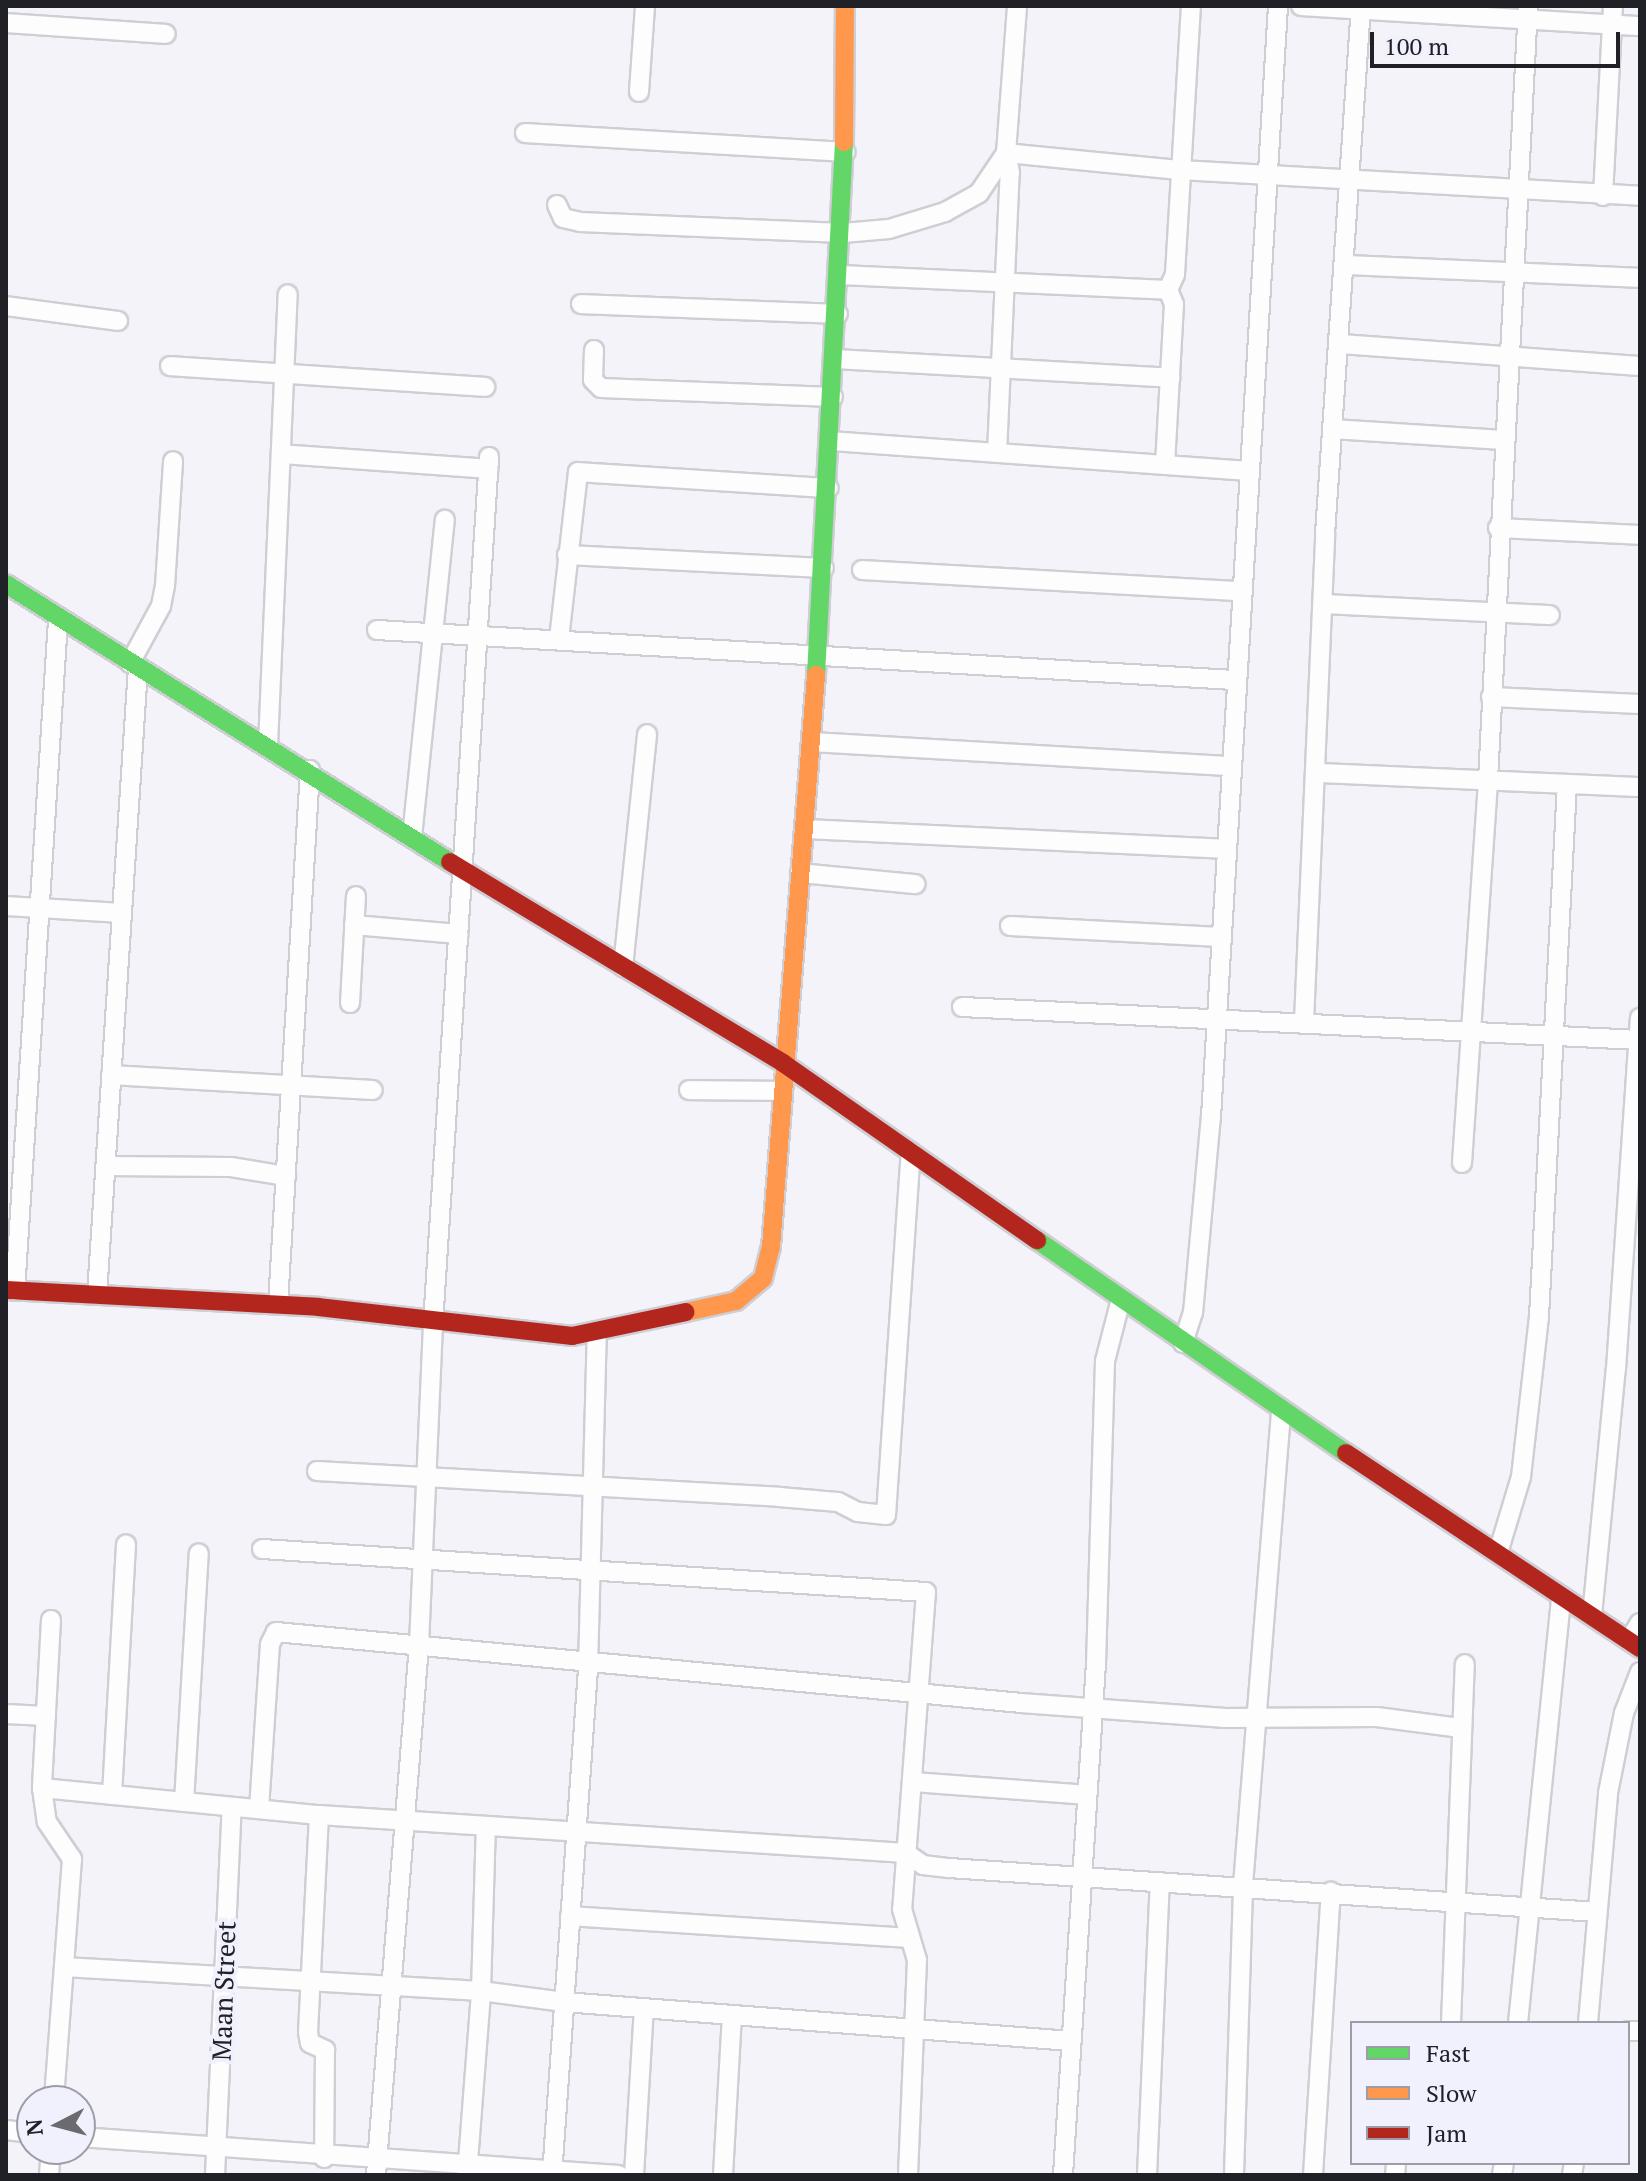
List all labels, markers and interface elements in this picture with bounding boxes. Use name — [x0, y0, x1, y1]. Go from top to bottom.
scale bar — [1374, 16, 1624, 66]
text: 100 m — [1384, 30, 1449, 62]
street label: Maan Street — [206, 1921, 242, 2061]
legend — [1350, 2021, 1630, 2165]
text: Fast — [1426, 2037, 1470, 2069]
text: Slow — [1426, 2077, 1477, 2109]
north arrow — [16, 2085, 96, 2165]
text: Jam — [1426, 2117, 1467, 2149]
text: N — [18, 2118, 49, 2137]

